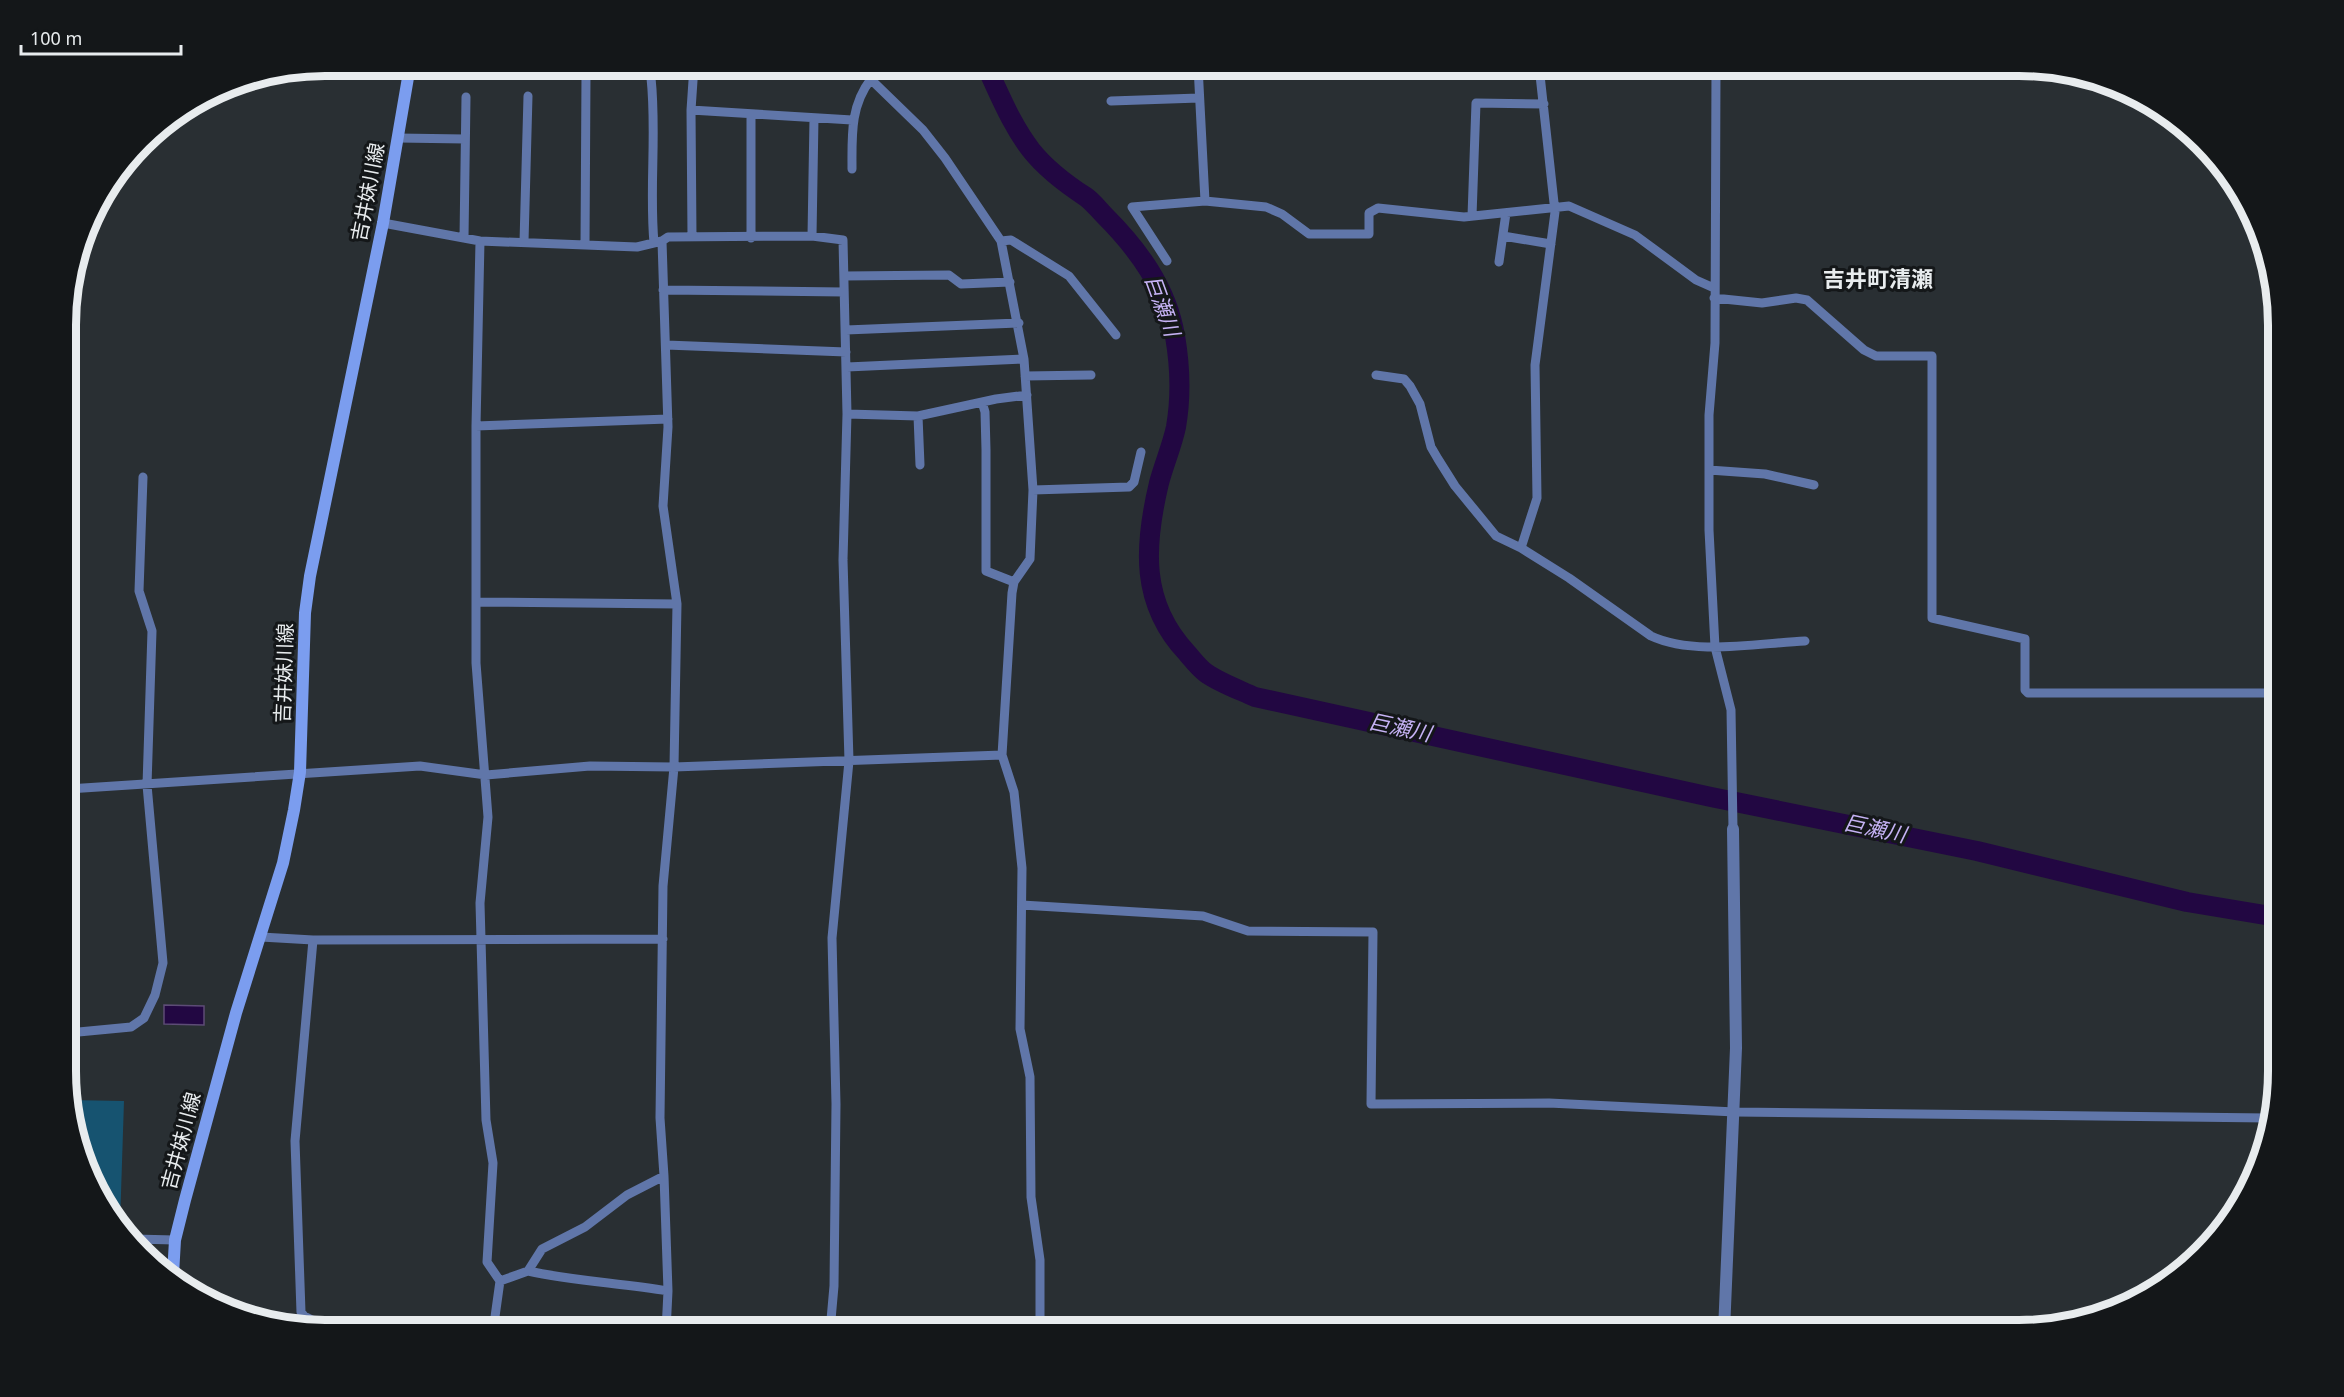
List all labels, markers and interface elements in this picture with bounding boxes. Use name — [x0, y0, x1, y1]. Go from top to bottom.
scale bar — [21, 18, 182, 56]
text: 100 m — [30, 26, 82, 50]
street label: 吉井妹川線 — [345, 140, 390, 244]
district label: 吉井町清瀬 — [1823, 263, 1933, 293]
water label: 巨瀬川 — [1139, 271, 1188, 342]
street label: 吉井妹川線 — [268, 623, 299, 723]
water label: 巨瀬川 — [1366, 707, 1436, 748]
water label: 巨瀬川 — [1841, 808, 1911, 849]
street label: 吉井妹川線 — [155, 1089, 206, 1193]

